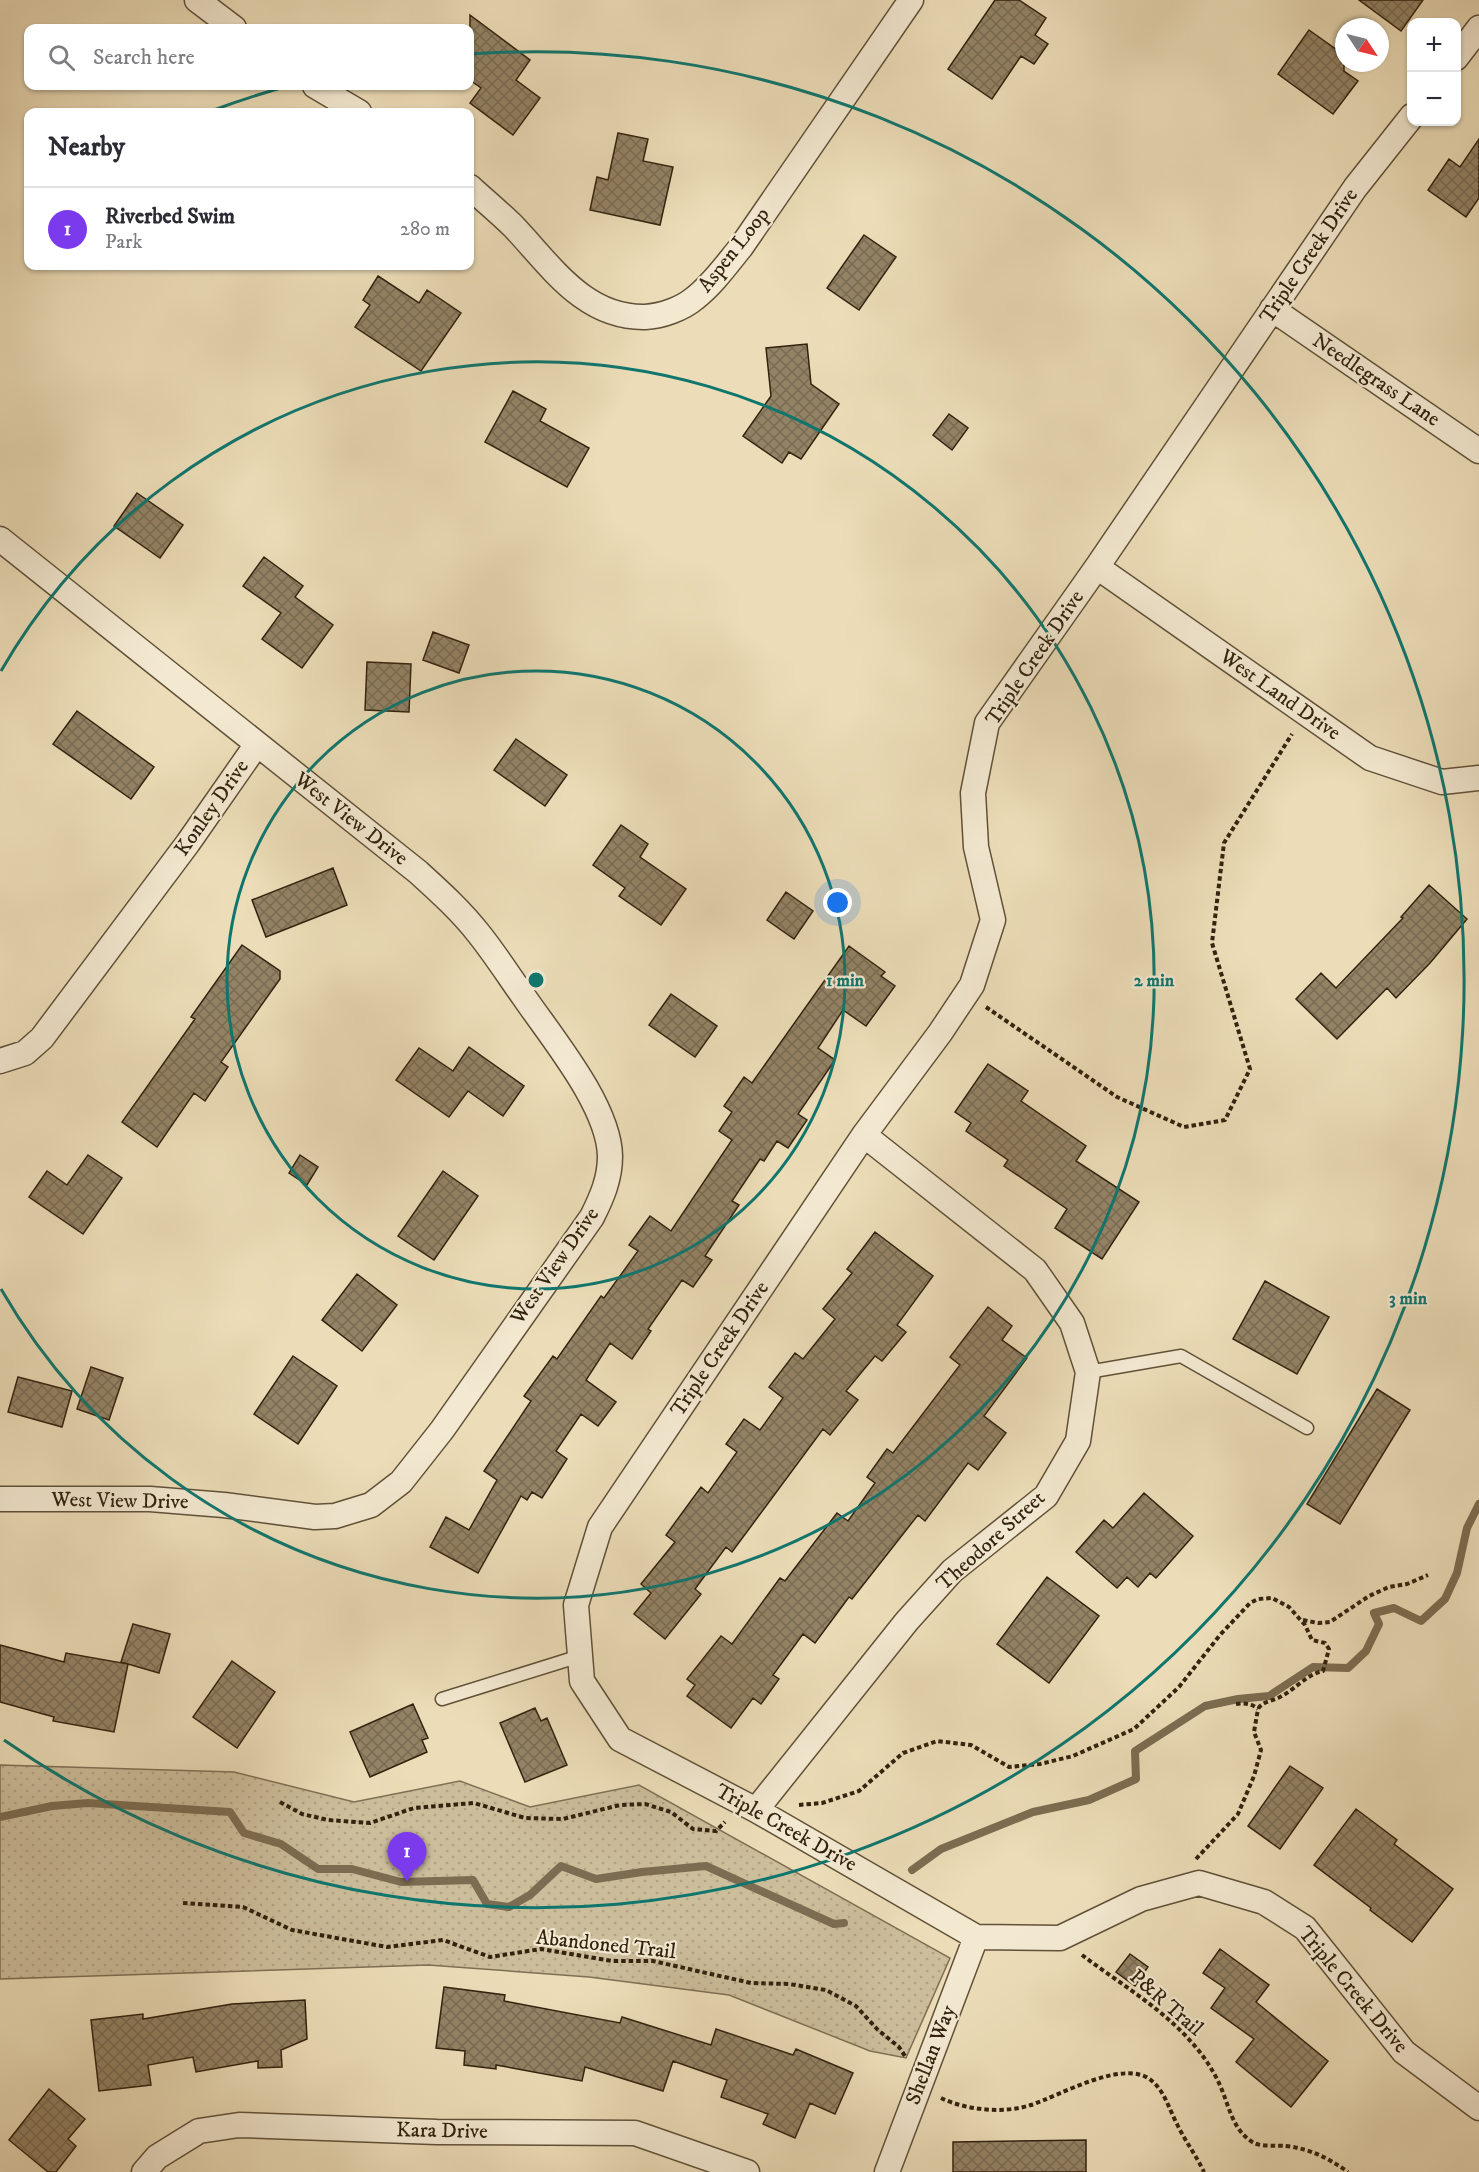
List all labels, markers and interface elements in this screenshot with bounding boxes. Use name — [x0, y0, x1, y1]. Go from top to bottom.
north arrow — [1335, 18, 1389, 72]
map controls — [1407, 18, 1461, 126]
button: + — [1407, 18, 1461, 72]
search box — [24, 24, 474, 90]
icon: search — [45, 41, 78, 74]
text: Search here — [93, 44, 195, 71]
button: − — [1407, 72, 1461, 126]
text: Nearby — [48, 131, 125, 164]
street label: Triple Creek Drive — [1254, 183, 1364, 329]
street label: Aspen Loop — [693, 202, 775, 298]
text: Riverbed Swim — [105, 203, 235, 230]
text: 1 — [64, 217, 71, 242]
text: 280 m — [400, 217, 450, 242]
text: Park — [105, 230, 142, 255]
street label: Needlegrass Lane — [1307, 328, 1445, 433]
street label: Triple Creek Drive — [980, 585, 1090, 731]
street label: West Land Drive — [1214, 643, 1346, 747]
street label: Konley Drive — [169, 754, 255, 861]
street label: West View Drive — [288, 766, 413, 872]
your location — [823, 888, 852, 917]
centre of rings — [526, 970, 546, 990]
text: 1 min — [826, 970, 865, 992]
text: 2 min — [1134, 970, 1175, 992]
street label: West View Drive — [504, 1202, 605, 1330]
street label: Triple Creek Drive — [665, 1276, 775, 1422]
text: 3 min — [1389, 1288, 1428, 1310]
street label: Theodore Street — [931, 1485, 1051, 1597]
street label: West View Drive — [50, 1487, 189, 1515]
street label: Triple Creek Drive — [711, 1778, 861, 1878]
pin: 1 — [388, 1832, 426, 1882]
street label: Triple Creek Drive — [1292, 1921, 1414, 2059]
street label: Abandoned Trail — [535, 1925, 678, 1965]
street label: P&R Trail — [1124, 1964, 1209, 2042]
street label: Shellan Way — [900, 2001, 962, 2108]
street label: Kara Drive — [396, 2117, 488, 2145]

